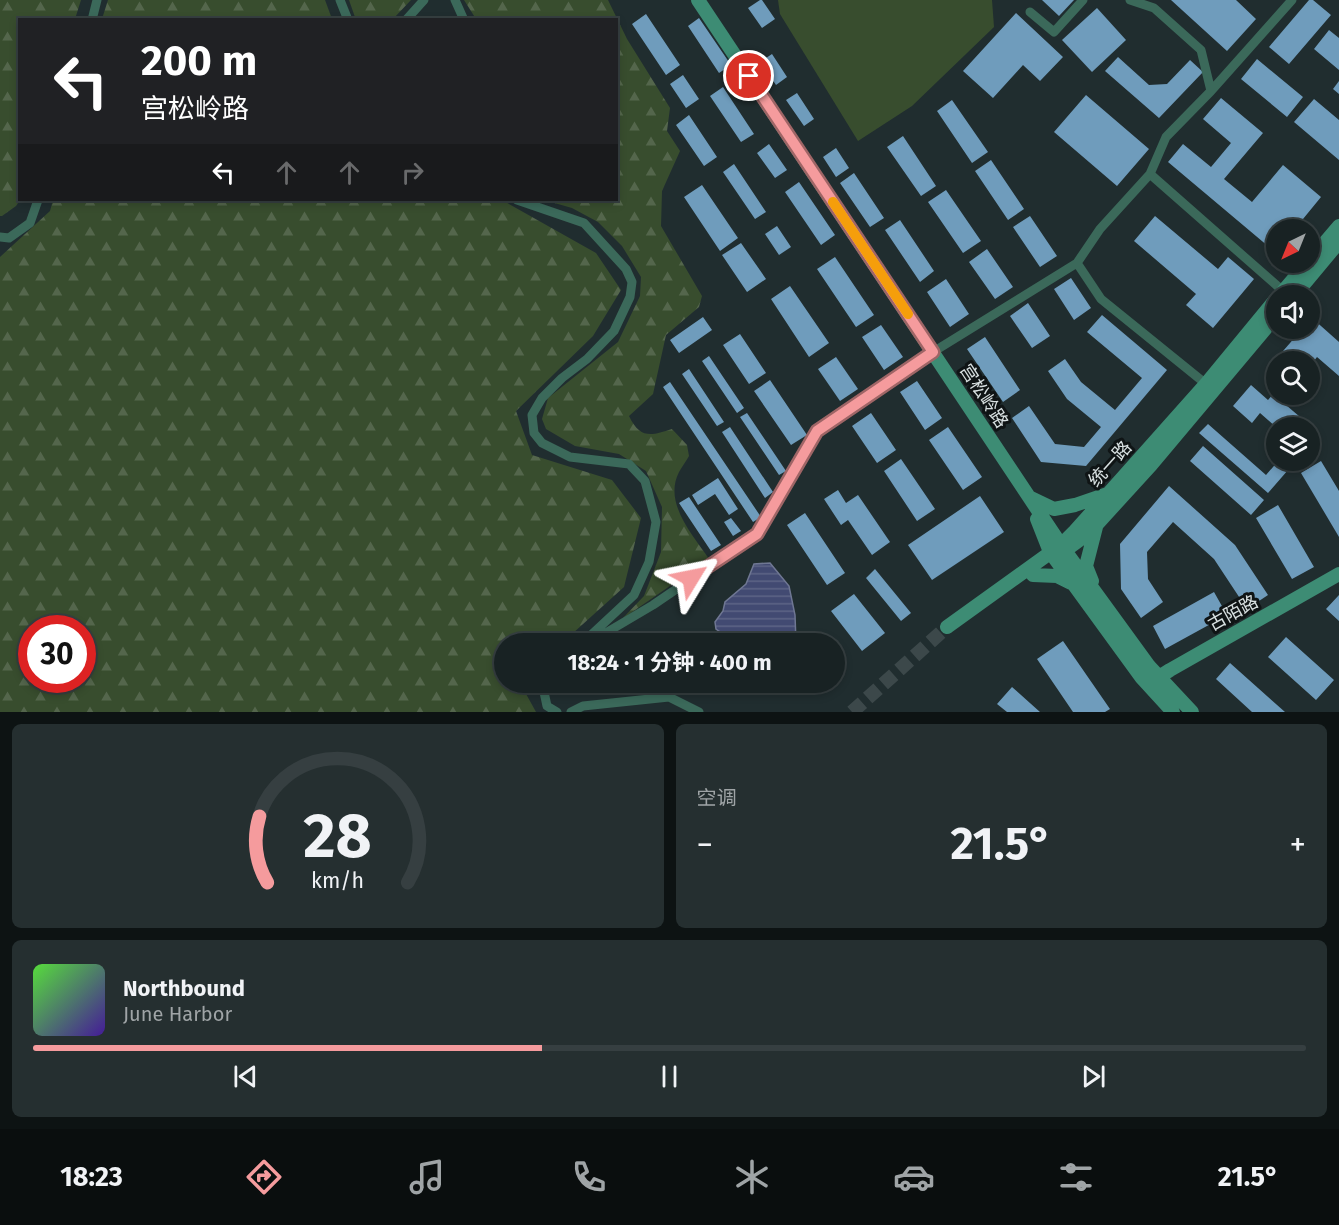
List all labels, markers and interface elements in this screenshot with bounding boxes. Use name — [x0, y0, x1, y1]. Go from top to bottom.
text: 200 m — [141, 36, 257, 86]
icon: left — [42, 42, 120, 120]
pin — [723, 50, 774, 101]
icon: arrive — [732, 59, 765, 92]
text: 宫松岭路 — [141, 93, 249, 125]
icon: left — [207, 156, 240, 189]
icon: ahead — [270, 156, 303, 189]
icon: ahead — [333, 156, 366, 189]
icon: right — [396, 156, 429, 189]
north arrow — [1266, 219, 1320, 273]
map controls — [1266, 219, 1320, 471]
button: sound — [1266, 285, 1320, 339]
button: search — [1266, 351, 1320, 405]
street label: 宫松岭路 — [955, 360, 1013, 432]
button: layers — [1266, 417, 1320, 471]
street label: 统一路 — [1084, 437, 1136, 491]
position arrow — [659, 546, 723, 610]
street label: 古陌路 — [1204, 590, 1262, 636]
speed limit sign: 30 — [18, 615, 96, 693]
text: 18:24 · 1 分钟 · 400 m — [567, 649, 772, 676]
text: 空调 — [697, 786, 737, 810]
text: 28 — [303, 799, 372, 874]
text: 21.5° — [951, 817, 1052, 871]
text: − — [697, 825, 713, 865]
text: + — [1290, 825, 1306, 865]
text: km/h — [311, 868, 364, 894]
text: Northbound — [123, 975, 245, 1002]
text: June Harbor — [123, 1002, 232, 1026]
icon: previous — [229, 1060, 262, 1093]
icon: pause — [653, 1060, 686, 1093]
icon: next — [1077, 1060, 1110, 1093]
icon: directions — [243, 1156, 285, 1198]
icon: music — [406, 1156, 448, 1198]
icon: phone — [568, 1156, 610, 1198]
icon: climate — [731, 1156, 773, 1198]
icon: car — [893, 1156, 935, 1198]
icon: filters — [1055, 1156, 1097, 1198]
text: 18:23 — [60, 1161, 123, 1193]
text: 21.5° — [1218, 1161, 1279, 1193]

